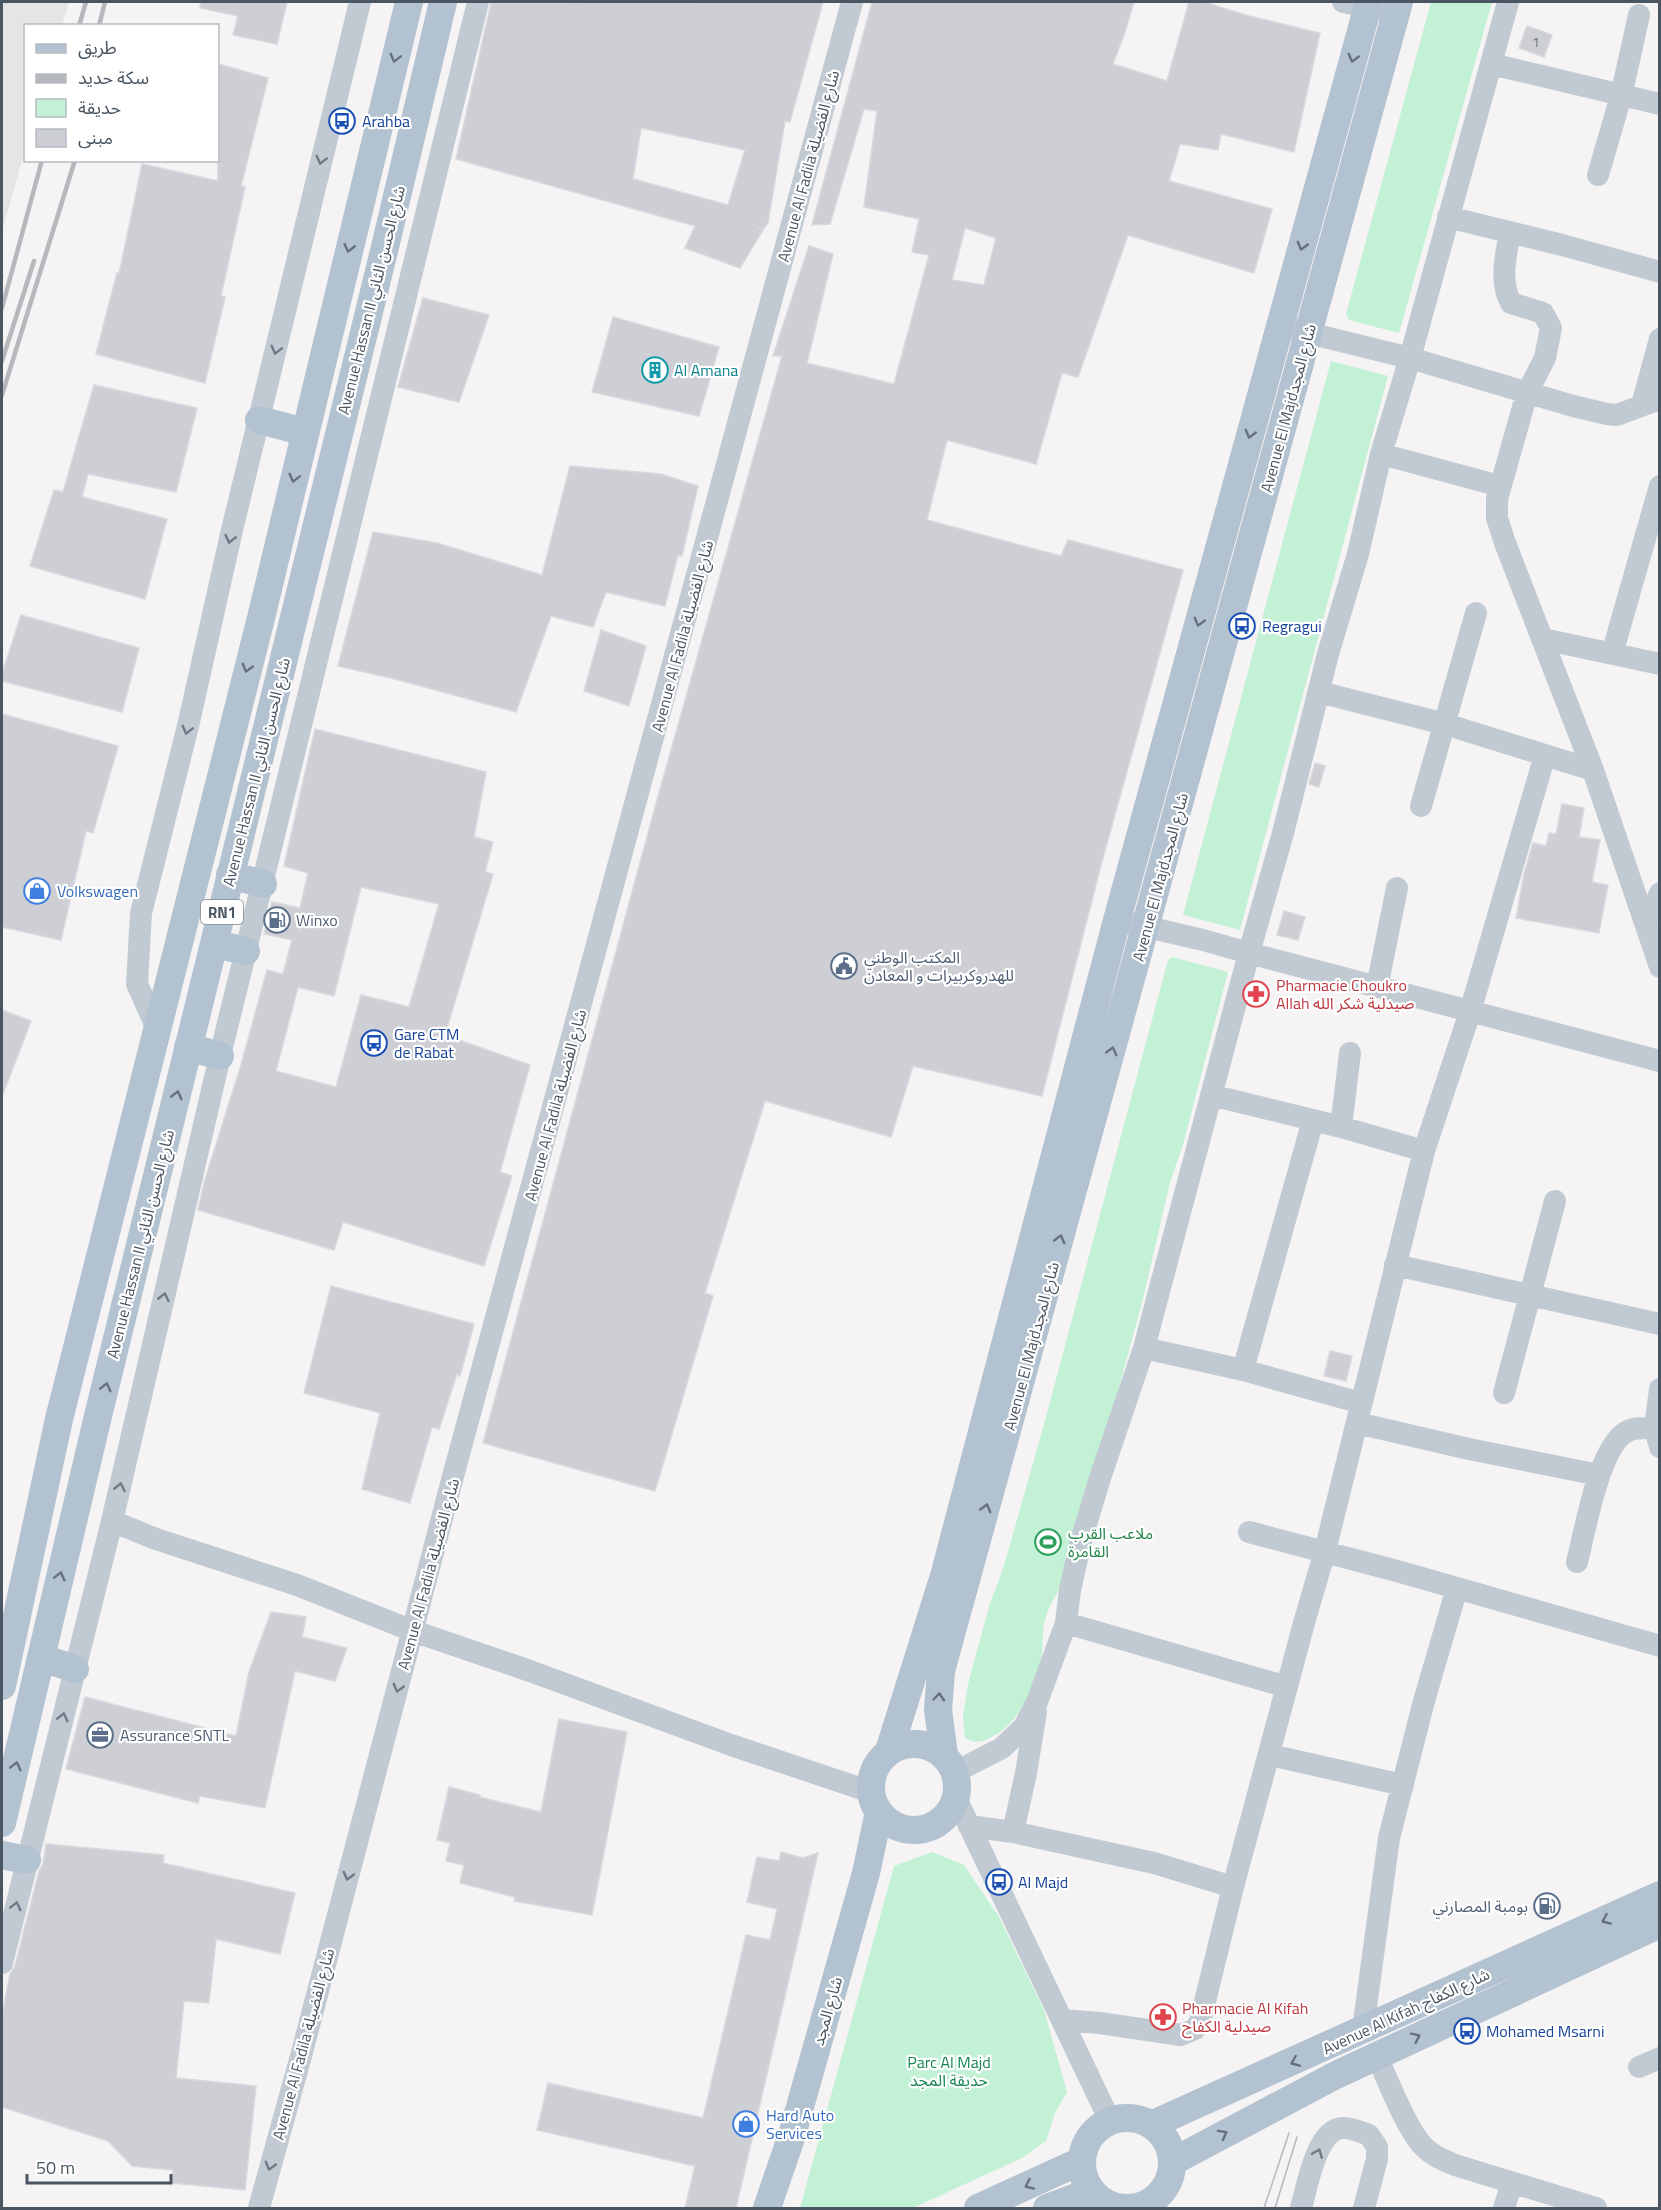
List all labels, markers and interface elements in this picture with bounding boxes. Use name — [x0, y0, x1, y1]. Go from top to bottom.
legend — [24, 24, 219, 162]
house number: 1 — [1532, 31, 1540, 52]
text: طريق — [78, 34, 117, 61]
one-way arrow — [389, 53, 402, 63]
one-way arrow — [1348, 53, 1361, 63]
text: سكة حديد — [78, 64, 149, 91]
street label: Avenue Al Fadila شارع الفضيلة — [771, 67, 846, 265]
text: حديقة — [78, 94, 121, 121]
bus stop icon: Arahba — [327, 106, 357, 136]
place label: Arahba — [362, 109, 410, 133]
text: مبنى — [78, 124, 113, 151]
one-way arrow — [316, 155, 329, 165]
street label: Avenue Hassan II شارع الحسن الثاني — [331, 183, 412, 417]
one-way arrow — [1297, 240, 1309, 251]
one-way arrow — [344, 243, 357, 253]
street label: Avenue El Majdشارع المجد — [1254, 321, 1323, 495]
one-way arrow — [270, 345, 283, 355]
building icon: Al Amana — [640, 355, 670, 385]
place label: Al Amana — [674, 358, 738, 382]
one-way arrow — [1245, 429, 1258, 439]
one-way arrow — [289, 473, 302, 483]
one-way arrow — [224, 534, 237, 544]
street label: Avenue Al Fadila شارع الفضيلة — [645, 537, 720, 735]
bus stop icon: Regragui — [1227, 611, 1257, 641]
place label: Regragui — [1262, 614, 1322, 638]
one-way arrow — [1194, 616, 1206, 627]
street label: Avenue Hassan II شارع الحسن الثاني — [216, 655, 297, 889]
one-way arrow — [242, 663, 255, 673]
one-way arrow — [181, 724, 194, 734]
street label: Avenue El Majdشارع المجد — [1126, 790, 1195, 964]
shop icon: Volkswagen — [22, 876, 52, 906]
place label: Volkswagen — [57, 879, 138, 903]
road number: RN1 — [201, 900, 243, 924]
fuel station icon: Winxo — [262, 905, 292, 935]
place label: Winxo — [296, 908, 338, 932]
place label: المكتب الوطني للهدروكربيرات و المعادن — [864, 945, 1014, 987]
public building icon: المكتب الوطني للهدروكربيرات و المعادن — [829, 951, 859, 981]
place label: Pharmacie Choukro Allah صيدلية شكر الله — [1276, 973, 1415, 1015]
pharmacy icon: Pharmacie Choukro Allah صيدلية شكر الله — [1241, 979, 1271, 1009]
street label: Avenue Al Fadila شارع الفضيلة — [518, 1006, 593, 1204]
place label: Gare CTM de Rabat — [394, 1022, 459, 1064]
bus stop icon: Gare CTM de Rabat — [359, 1028, 389, 1058]
one-way arrow — [1105, 1046, 1117, 1057]
one-way arrow — [169, 1090, 182, 1100]
street label: Avenue Hassan II شارع الحسن الثاني — [100, 1127, 181, 1361]
one-way arrow — [1053, 1234, 1066, 1244]
street label: Avenue El Majdشارع المجد — [997, 1259, 1066, 1433]
one-way arrow — [157, 1292, 170, 1302]
one-way arrow — [98, 1382, 111, 1392]
street label: Avenue Al Fadila شارع الفضيلة — [391, 1475, 466, 1673]
one-way arrow — [112, 1482, 125, 1492]
one-way arrow — [979, 1503, 991, 1514]
place label: ملاعب القرب القامرة — [1068, 1521, 1153, 1563]
sports icon: ملاعب القرب القامرة — [1033, 1527, 1063, 1557]
one-way arrow — [53, 1572, 66, 1582]
one-way arrow — [393, 1682, 405, 1693]
one-way arrow — [932, 1692, 945, 1701]
one-way arrow — [56, 1712, 69, 1722]
office icon: Assurance SNTL — [85, 1720, 115, 1750]
place label: Assurance SNTL — [120, 1723, 229, 1747]
one-way arrow — [8, 1761, 21, 1771]
bus stop icon: Al Majd — [984, 1867, 1014, 1897]
place label: Al Majd — [1018, 1870, 1068, 1894]
one-way arrow — [342, 1871, 355, 1881]
fuel station icon: بومبة المصارني — [1532, 1891, 1562, 1921]
place label: بومبة المصارني — [1432, 1894, 1528, 1919]
one-way arrow — [8, 1901, 21, 1911]
one-way arrow — [1602, 1912, 1613, 1924]
street label: Avenue Al Fadila شارع الفضيلة — [266, 1945, 341, 2143]
street label: Avenue Al Kifah شارع الكفاح — [1318, 1962, 1494, 2061]
street label: شارع المجد — [806, 1974, 849, 2049]
place label: Pharmacie Al Kifah صيدلية الكفاح — [1182, 1996, 1308, 2039]
pharmacy icon: Pharmacie Al Kifah صيدلية الكفاح — [1148, 2002, 1178, 2032]
bus stop icon: Mohamed Msarni — [1452, 2016, 1482, 2046]
place label: Mohamed Msarni — [1486, 2019, 1604, 2043]
one-way arrow — [1409, 2032, 1420, 2044]
park label: Parc Al Majd حديقة المجد — [907, 2050, 991, 2092]
one-way arrow — [1291, 2055, 1302, 2067]
place label: Hard Auto Services — [766, 2103, 834, 2145]
shop icon: Hard Auto Services — [731, 2109, 761, 2139]
one-way arrow — [1217, 2130, 1227, 2141]
scale bar — [27, 2147, 171, 2185]
one-way arrow — [1311, 2148, 1323, 2159]
text: 50 m — [36, 2154, 75, 2181]
one-way arrow — [265, 2161, 278, 2171]
one-way arrow — [1025, 2177, 1036, 2189]

